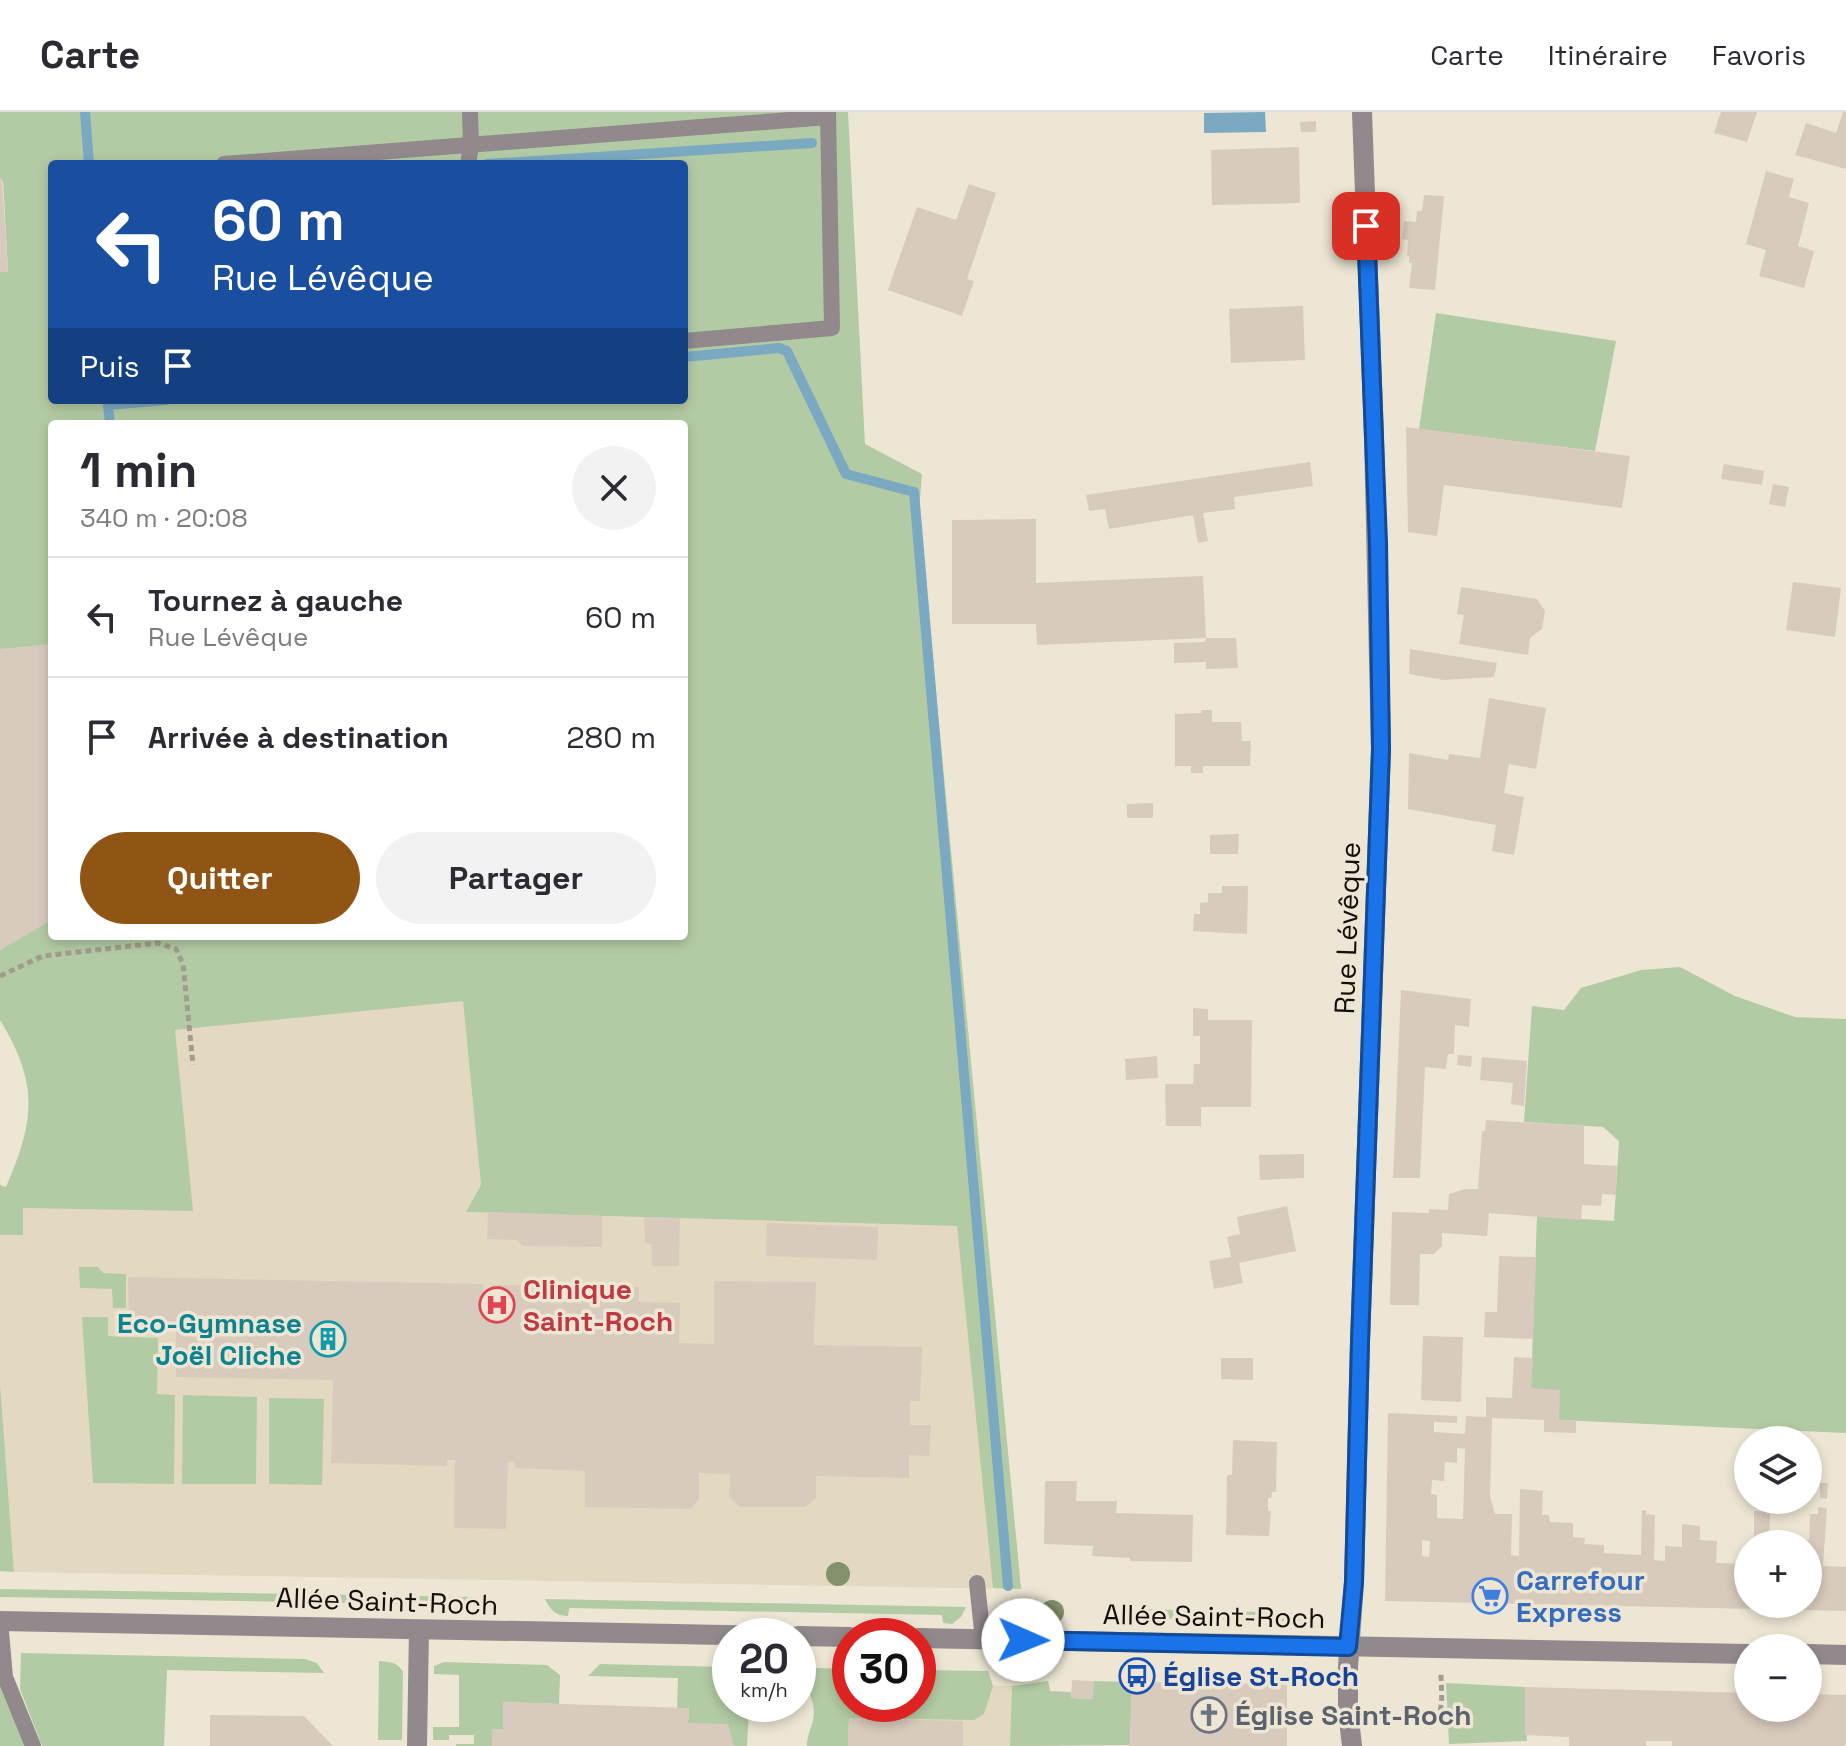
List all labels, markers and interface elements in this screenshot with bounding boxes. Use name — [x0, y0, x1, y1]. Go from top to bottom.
text: Carte — [40, 31, 140, 79]
text: Carte — [1430, 37, 1504, 73]
text: Itinéraire — [1548, 37, 1668, 73]
text: Favoris — [1712, 37, 1806, 73]
text: 60 m — [212, 185, 345, 256]
icon: left — [80, 192, 184, 296]
pin — [1332, 192, 1400, 260]
icon: arrive — [1344, 204, 1388, 248]
text: Rue Lévêque — [212, 255, 434, 301]
icon: arrive — [156, 344, 200, 388]
text: Puis — [80, 347, 140, 386]
text: 1 min — [80, 440, 197, 501]
button: close — [572, 446, 656, 530]
text: 340 m · 20:08 — [80, 501, 248, 535]
text: Tournez à gauche — [148, 581, 403, 620]
icon: left — [80, 595, 124, 639]
text: 60 m — [585, 598, 656, 637]
text: Rue Lévêque — [148, 620, 308, 654]
icon: arrive — [80, 715, 124, 759]
text: Arrivée à destination — [148, 718, 449, 757]
text: 280 m — [566, 718, 656, 757]
button: Quitter — [80, 832, 360, 924]
button: Partager — [376, 832, 656, 924]
street label: Rue Lévêque — [1326, 841, 1368, 1015]
place label: Clinique Saint-Roch — [523, 1271, 673, 1339]
hospital icon: Clinique Saint-Roch — [478, 1286, 516, 1324]
place label: Eco-Gymnase Joël Cliche — [117, 1305, 302, 1373]
building icon: Eco-Gymnase Joël Cliche — [309, 1320, 347, 1358]
map controls — [1734, 1426, 1822, 1722]
button: layers — [1734, 1426, 1822, 1514]
button: + — [1734, 1530, 1822, 1618]
place label: Carrefour Express — [1516, 1562, 1645, 1630]
supermarket icon: Carrefour Express — [1471, 1577, 1509, 1615]
street label: Allée Saint-Roch — [275, 1579, 499, 1623]
street label: Allée Saint-Roch — [1102, 1596, 1326, 1636]
position arrow — [981, 1598, 1065, 1682]
speed limit sign: 30 — [832, 1618, 936, 1722]
text: 20 — [739, 1634, 789, 1685]
button: − — [1734, 1634, 1822, 1722]
bus stop icon: Église St-Roch — [1118, 1657, 1156, 1695]
place label: Église St-Roch — [1163, 1658, 1359, 1694]
text: km/h — [740, 1677, 788, 1703]
church icon: Église Saint-Roch — [1190, 1696, 1228, 1734]
place label: Église Saint-Roch — [1235, 1697, 1471, 1733]

